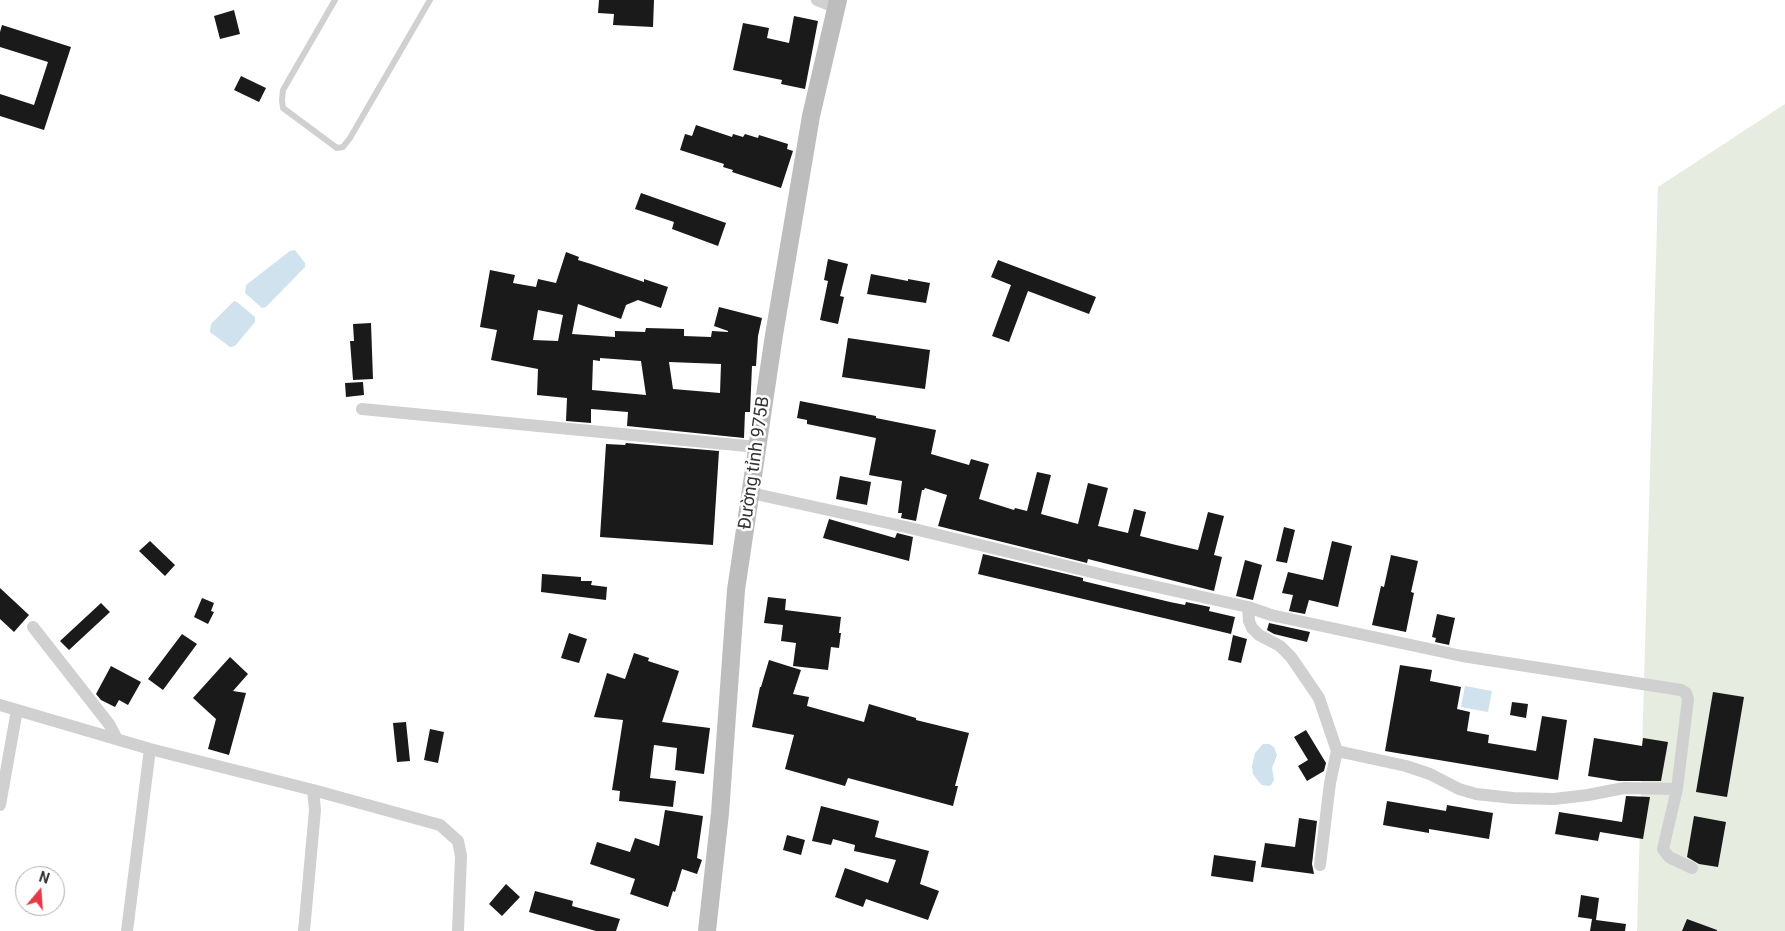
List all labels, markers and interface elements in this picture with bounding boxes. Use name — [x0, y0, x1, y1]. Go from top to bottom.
street label: Đường tỉnh 975B — [735, 395, 775, 531]
north arrow — [15, 866, 65, 916]
text: N — [37, 869, 51, 887]

